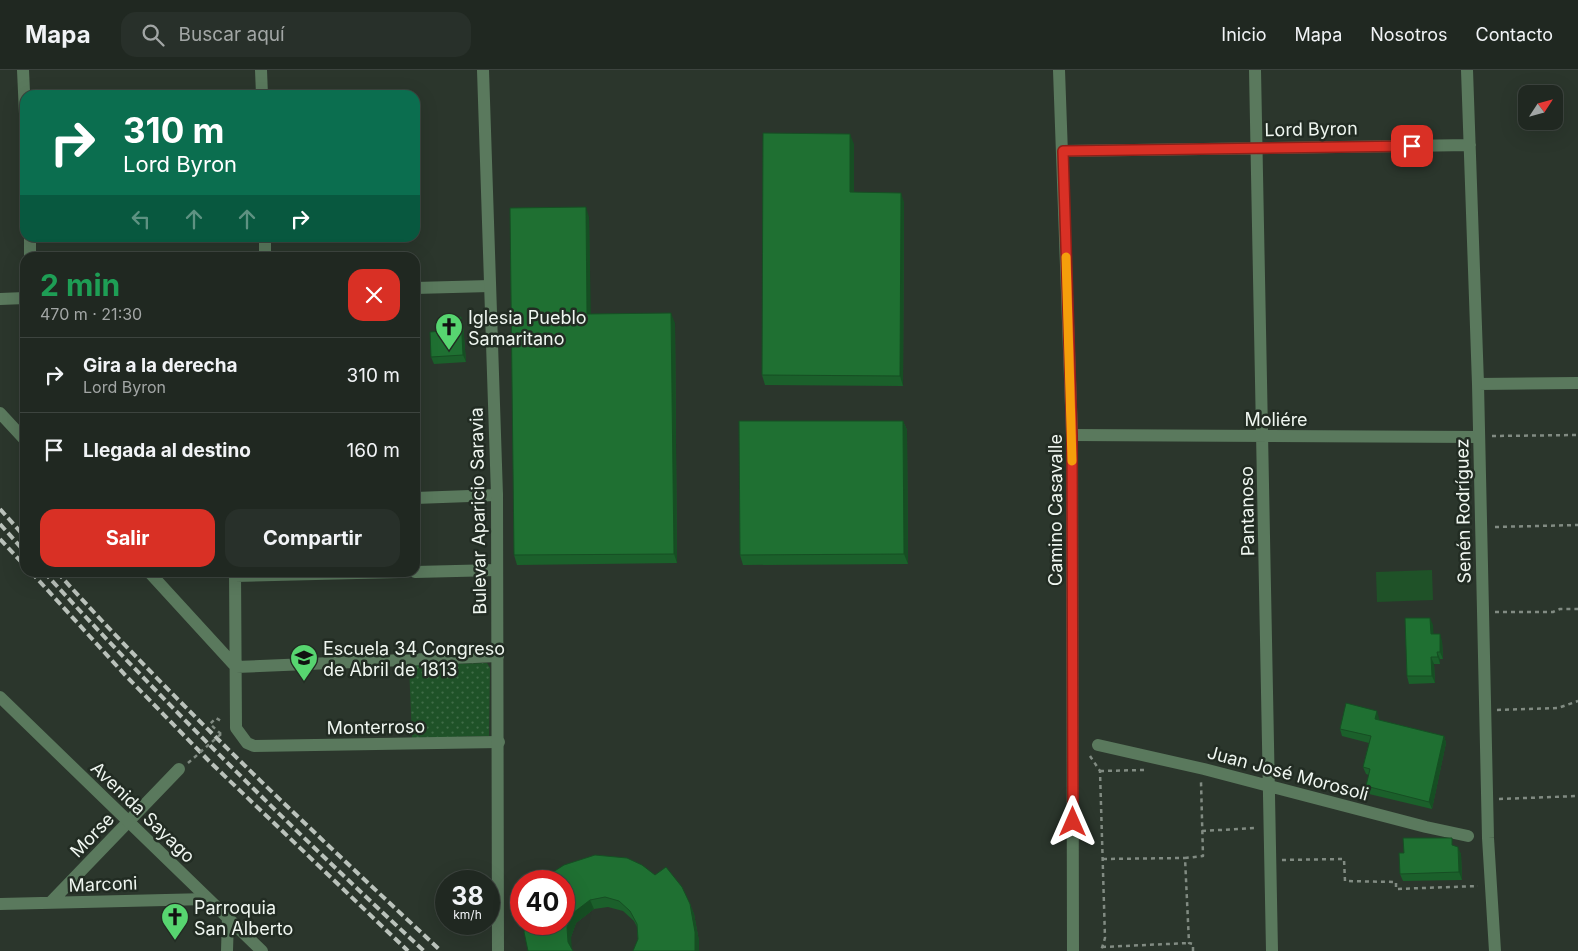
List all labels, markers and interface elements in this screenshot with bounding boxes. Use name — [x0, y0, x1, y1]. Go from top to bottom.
search box — [121, 12, 471, 57]
text: Mapa — [25, 20, 91, 49]
icon: search — [139, 21, 167, 49]
text: Buscar aquí — [179, 23, 285, 46]
text: Inicio — [1221, 24, 1267, 45]
text: Mapa — [1295, 24, 1342, 45]
text: Nosotros — [1370, 24, 1448, 45]
text: Contacto — [1476, 24, 1553, 45]
north arrow — [1518, 85, 1562, 130]
map controls — [1518, 85, 1563, 130]
text: 310 m — [123, 109, 225, 151]
icon: right — [40, 110, 105, 175]
street label: Lord Byron — [1264, 118, 1358, 140]
pin — [1391, 125, 1433, 167]
icon: arrive — [1398, 132, 1426, 160]
text: Lord Byron — [123, 151, 237, 177]
icon: left — [127, 205, 155, 233]
icon: ahead — [180, 205, 208, 233]
icon: ahead — [233, 205, 261, 233]
icon: right — [286, 205, 314, 233]
text: 2 min — [40, 267, 120, 303]
button: close — [348, 269, 400, 321]
text: 470 m · 21:30 — [40, 304, 142, 324]
place label: Iglesia Pueblo Samaritano — [468, 307, 587, 349]
church icon: Iglesia Pueblo Samaritano — [434, 312, 464, 351]
text: Gira a la derecha — [83, 354, 238, 377]
icon: right — [40, 361, 68, 389]
text: 310 m — [347, 364, 400, 387]
text: Lord Byron — [83, 377, 166, 397]
street label: Bulevar Aparicio Saravia — [466, 407, 490, 615]
street label: Moliére — [1244, 409, 1308, 430]
street label: Camino Casavalle — [1045, 434, 1066, 586]
icon: arrive — [40, 436, 68, 464]
street label: Senén Rodríguez — [1451, 438, 1475, 584]
text: Llegada al destino — [83, 439, 251, 462]
text: 160 m — [347, 439, 400, 462]
street label: Pantanoso — [1236, 466, 1258, 556]
button: Salir — [40, 509, 215, 567]
button: Compartir — [225, 509, 400, 567]
place label: Escuela 34 Congreso de Abril de 1813 — [323, 638, 505, 680]
school or university icon: Escuela 34 Congreso de Abril de 1813 — [289, 643, 319, 682]
street label: Monterroso — [327, 716, 425, 738]
street label: Juan José Morosoli — [1205, 741, 1371, 805]
street label: Avenida Sayago — [87, 757, 199, 867]
position arrow — [1046, 795, 1098, 847]
street label: Morse — [66, 808, 118, 862]
speed limit sign: 40 — [510, 870, 575, 935]
street label: Marconi — [68, 872, 138, 896]
text: 38 — [451, 881, 484, 911]
place label: Parroquia San Alberto — [194, 897, 293, 939]
church icon: Parroquia San Alberto — [160, 902, 190, 941]
text: km/h — [453, 907, 482, 922]

